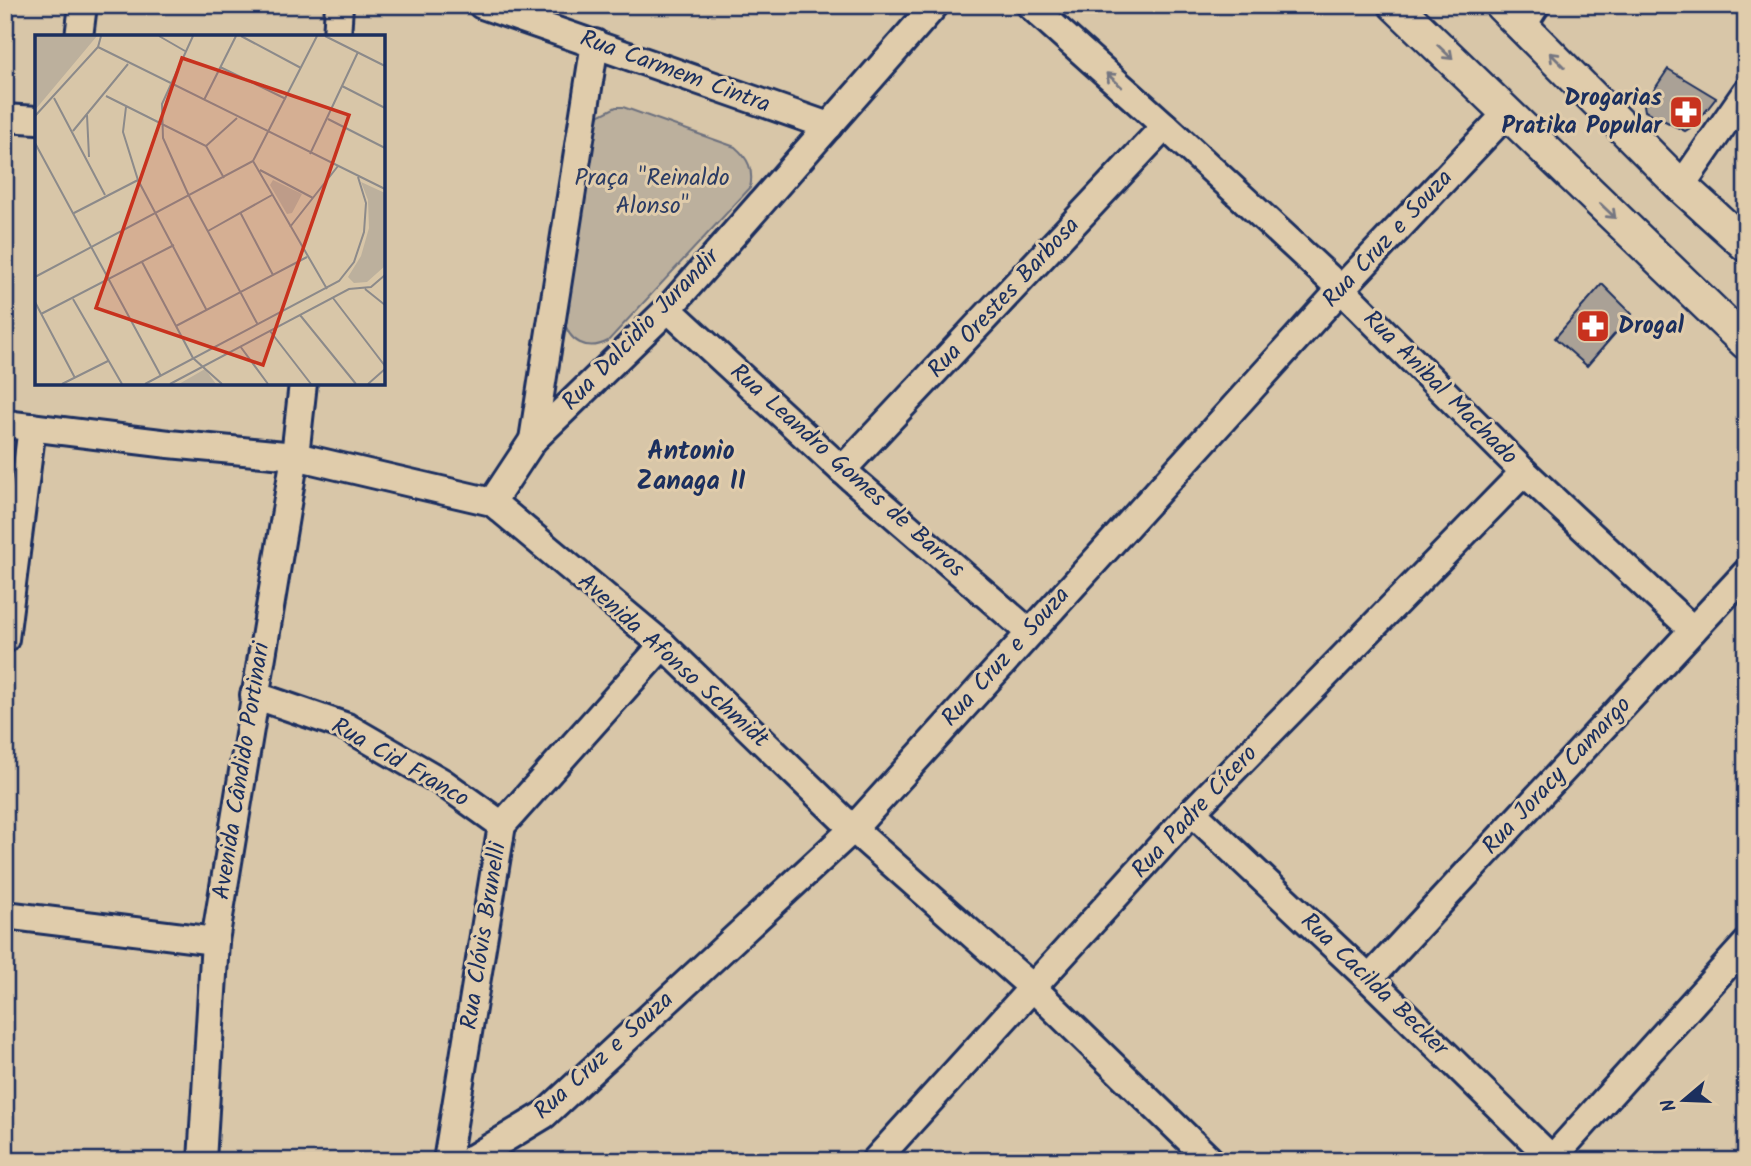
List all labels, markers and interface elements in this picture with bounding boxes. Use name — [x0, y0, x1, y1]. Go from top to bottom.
street label: Rua Carmem Cintra — [574, 19, 776, 125]
inset map — [35, 35, 385, 385]
one-way arrow — [1436, 44, 1454, 60]
one-way arrow — [1548, 52, 1565, 69]
one-way arrow — [1105, 72, 1123, 88]
place label: Drogarias Pratika Popular — [1502, 79, 1663, 146]
pharmacy icon: Drogarias Pratika Popular — [1667, 93, 1705, 131]
park label: Praça "Reinaldo Alonso" — [574, 159, 730, 226]
street label: Rua Cruz e Souza — [1313, 161, 1463, 317]
one-way arrow — [1599, 202, 1616, 219]
street label: Rua Orestes Barbosa — [918, 208, 1090, 388]
street label: Rua Dalcidio Jurandir — [553, 238, 731, 421]
street label: Rua Anibal Machado — [1353, 301, 1527, 475]
pharmacy icon: Drogal — [1574, 307, 1612, 345]
place label: Drogal — [1618, 307, 1684, 346]
street label: Rua Leandro Gomes de Barros — [720, 354, 974, 588]
district label: Antonio Zanaga II — [636, 431, 746, 503]
street label: Avenida Afonso Schmidt — [568, 564, 778, 759]
street label: Rua Cruz e Souza — [932, 578, 1080, 736]
street label: Avenida Cândido Portinari — [202, 638, 282, 902]
street label: Rua Joracy Camargo — [1473, 687, 1641, 864]
street label: Rua Cid Franco — [323, 708, 477, 819]
street label: Rua Padre Cícero — [1122, 736, 1268, 888]
street label: Rua Clóvis Brunelli — [450, 838, 518, 1032]
street label: Rua Cacilda Becker — [1291, 904, 1459, 1068]
street label: Rua Cruz e Souza — [525, 982, 683, 1130]
north arrow — [1650, 1064, 1720, 1134]
text: N — [1654, 1094, 1686, 1115]

